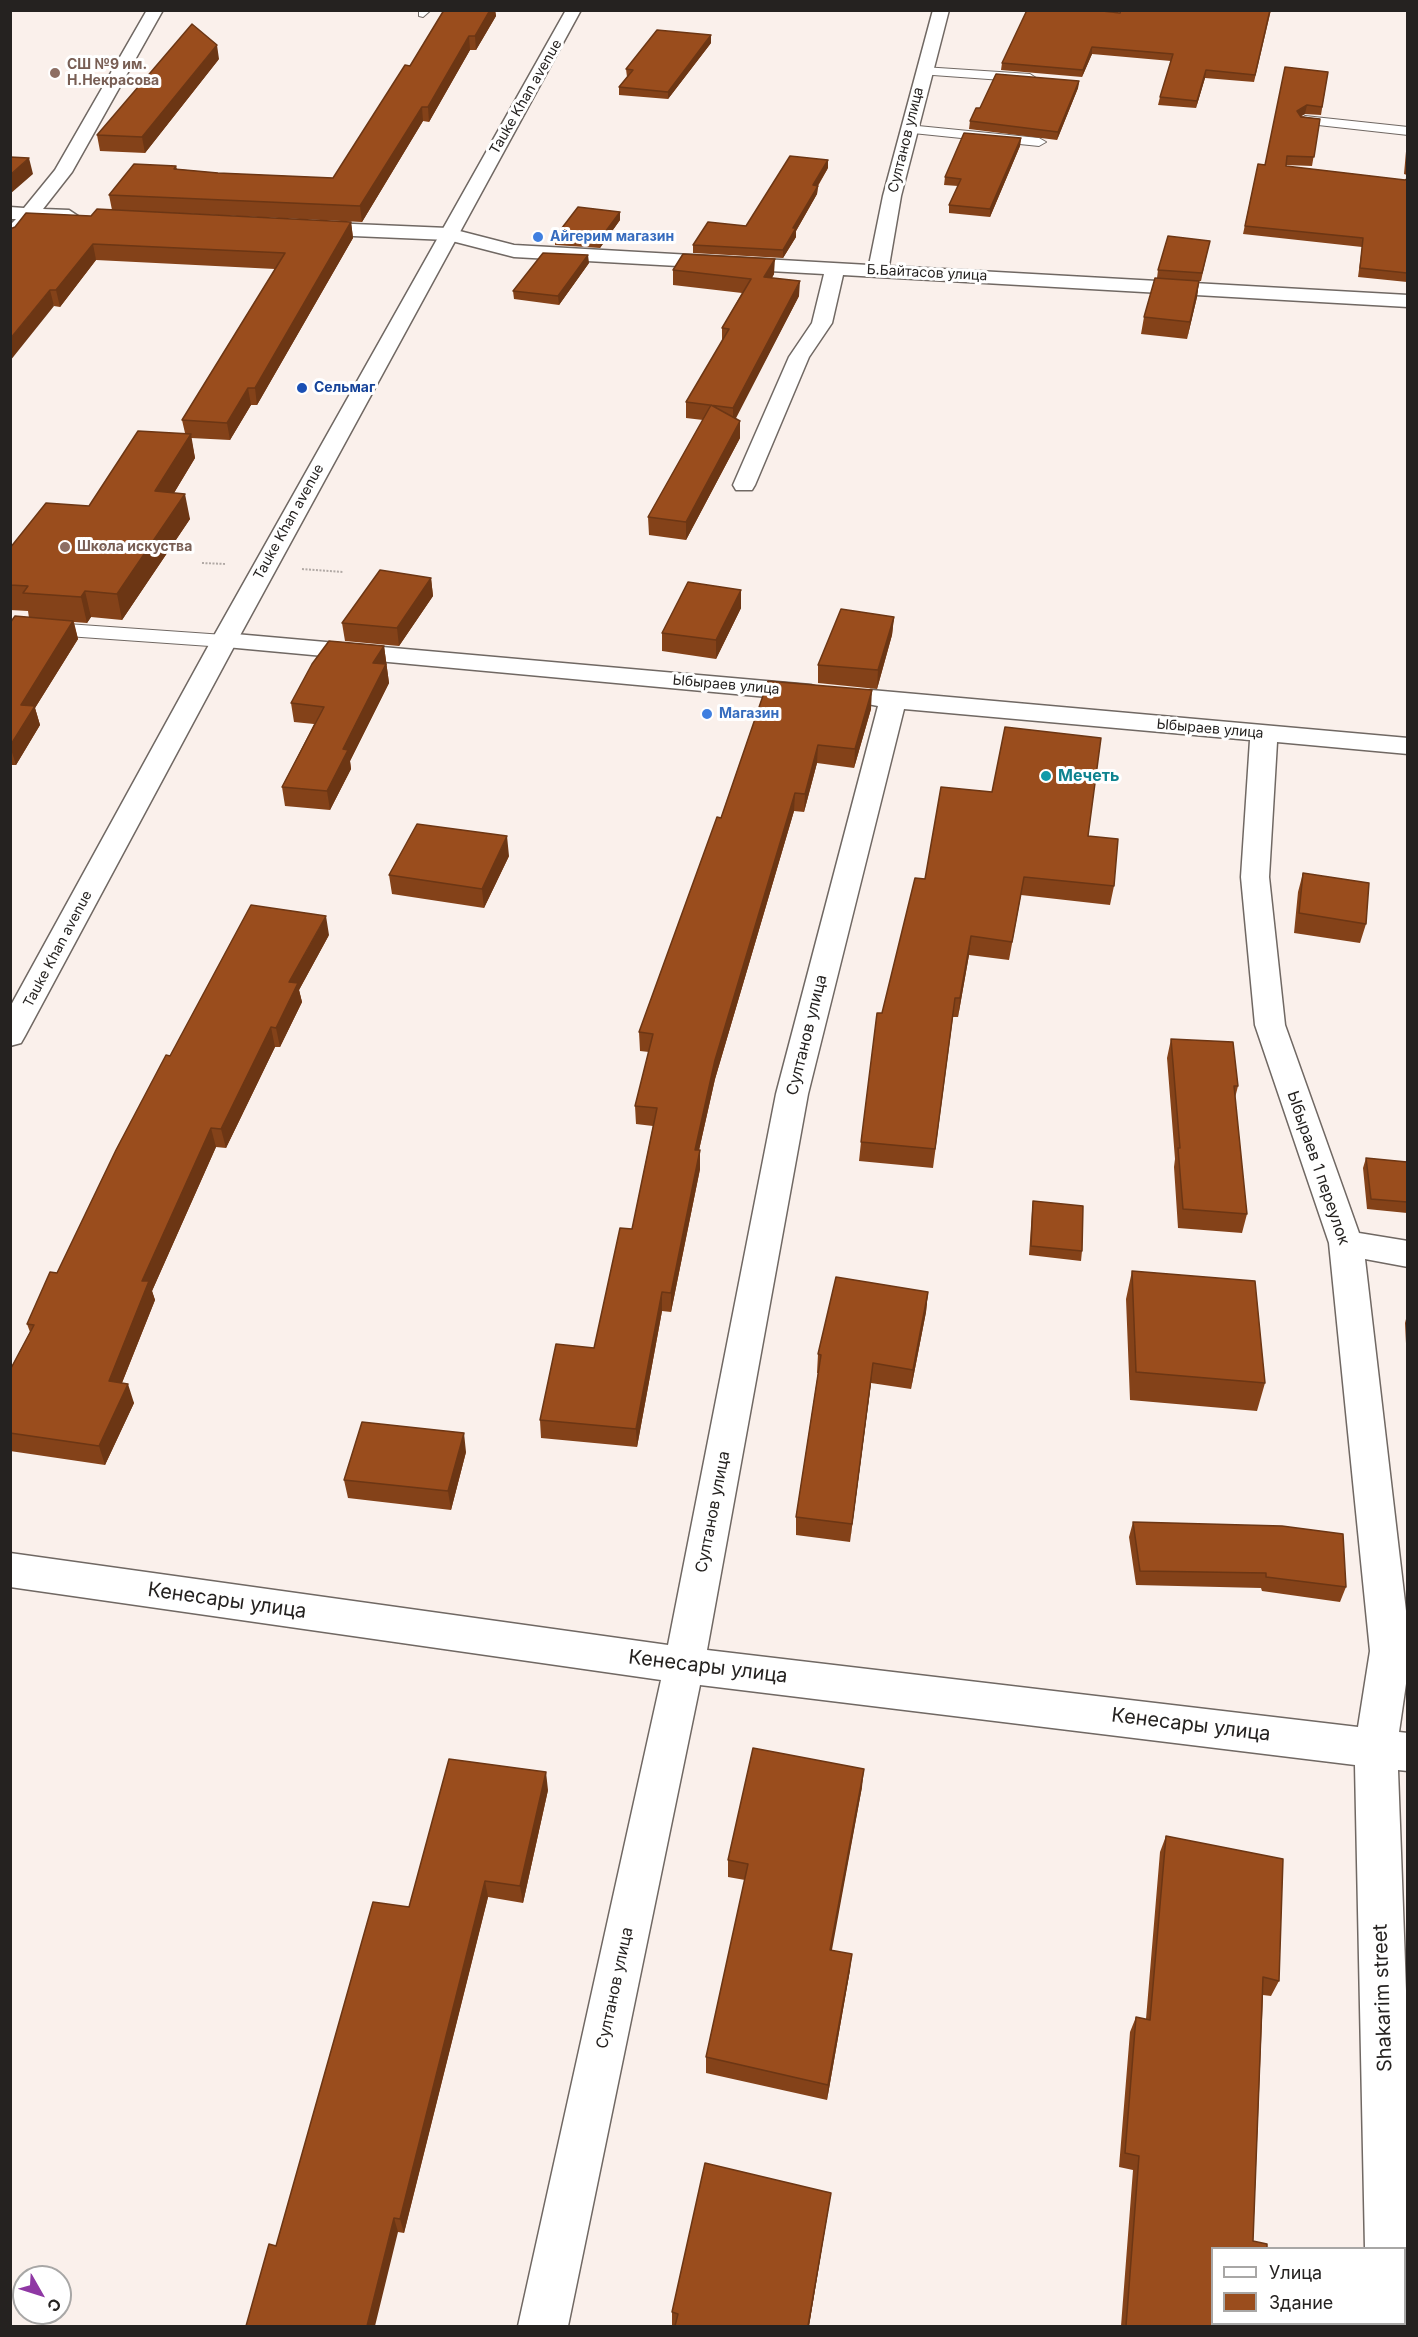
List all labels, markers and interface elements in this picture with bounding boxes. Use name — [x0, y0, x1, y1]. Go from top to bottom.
street label: Tauke Khan avenue — [486, 37, 566, 157]
place label: СШ №9 им. Н.Некрасова — [67, 57, 159, 90]
marker: СШ №9 им. Н.Некрасова — [48, 66, 62, 80]
street label: Султанов улица — [885, 85, 927, 195]
place label: Айгерим магазин — [550, 229, 674, 245]
marker: Айгерим магазин — [531, 230, 545, 244]
street label: Б.Байтасов улица — [866, 261, 988, 285]
place label: Сельмаг — [314, 380, 375, 396]
marker: Сельмаг — [295, 381, 309, 395]
street label: Tauke Khan avenue — [250, 461, 328, 583]
place label: Школа искуства — [77, 539, 192, 555]
marker: Школа искуства — [58, 540, 72, 554]
street label: Ыбыраев улица — [672, 672, 780, 698]
place label: Магазин — [719, 706, 779, 722]
marker: Магазин — [700, 707, 714, 721]
street label: Ыбыраев улица — [1156, 716, 1264, 742]
place label: Мечеть — [1058, 766, 1119, 786]
marker: Мечеть — [1039, 769, 1053, 783]
street label: Tauke Khan avenue — [20, 888, 96, 1010]
street label: Султанов улица — [783, 973, 831, 1097]
street label: Ыбыраев 1 переулок — [1283, 1089, 1353, 1247]
street label: Султанов улица — [692, 1449, 734, 1575]
street label: Кенесары улица — [146, 1578, 308, 1624]
street label: Кенесары улица — [627, 1645, 789, 1689]
street label: Кенесары улица — [1110, 1703, 1272, 1747]
street label: Shakarim street — [1368, 1924, 1398, 2072]
street label: Султанов улица — [593, 1926, 637, 2050]
legend — [1211, 2247, 1406, 2325]
text: Улица — [1269, 2262, 1322, 2283]
north arrow — [12, 2265, 72, 2325]
text: Здание — [1269, 2292, 1333, 2313]
text: С — [43, 2294, 66, 2316]

